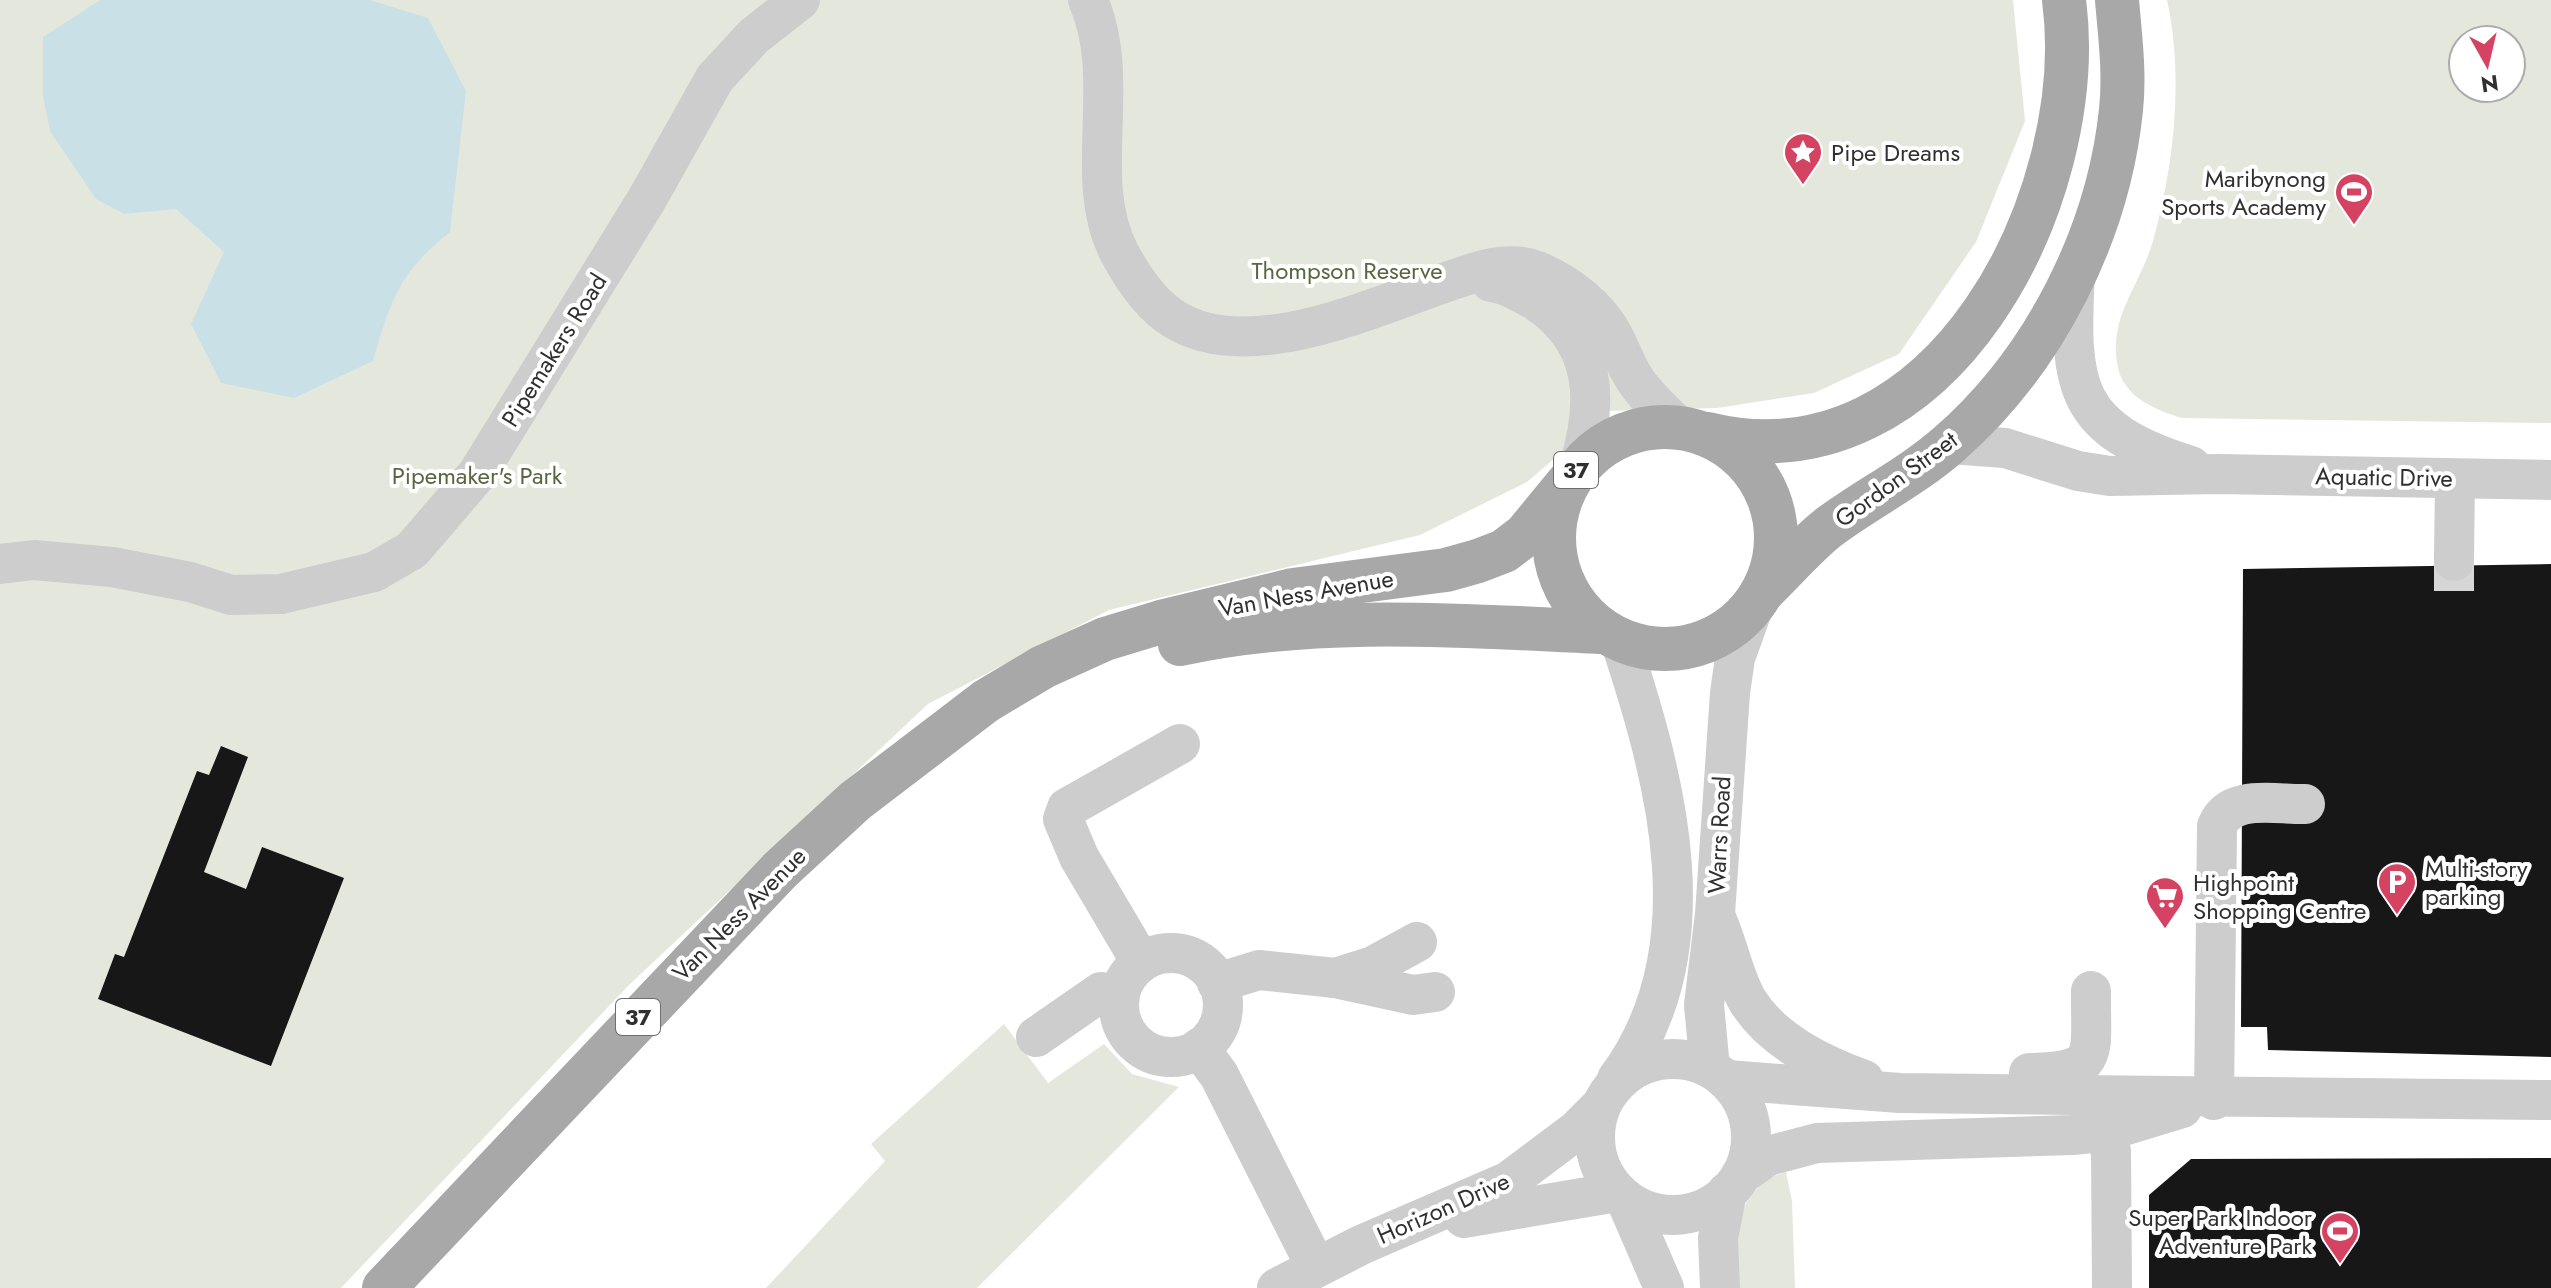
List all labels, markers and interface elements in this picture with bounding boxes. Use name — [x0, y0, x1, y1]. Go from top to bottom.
north arrow — [2447, 24, 2527, 104]
text: N — [2479, 67, 2501, 101]
place icon: Pipe Dreams — [1782, 131, 1824, 186]
place label: Pipe Dreams — [1831, 135, 1960, 170]
place label: Maribynong Sports Academy — [2161, 161, 2326, 224]
sports icon: Maribynong Sports Academy — [2333, 171, 2375, 226]
park label: Thompson Reserve — [1251, 253, 1443, 288]
street label: Pipemakers Road — [493, 266, 615, 434]
street label: Gordon Street — [1828, 422, 1965, 535]
road number: 37 — [1554, 452, 1598, 488]
park label: Pipemaker's Park — [392, 458, 563, 493]
street label: Aquatic Drive — [2315, 458, 2453, 496]
street label: Van Ness Avenue — [1216, 560, 1396, 626]
street label: Warrs Road — [1698, 775, 1740, 895]
street label: Van Ness Avenue — [664, 839, 814, 989]
place label: Multi-story parking — [2425, 851, 2528, 914]
parking icon: Multi-story parking — [2376, 861, 2418, 916]
place label: Highpoint Shopping Centre — [2193, 865, 2366, 928]
supermarket icon: Highpoint Shopping Centre — [2144, 875, 2186, 930]
road number: 37 — [616, 999, 660, 1035]
street label: Horizon Drive — [1371, 1163, 1515, 1253]
place label: Super Park Indoor Adventure Park — [2128, 1200, 2313, 1263]
sports icon: Super Park Indoor Adventure Park — [2319, 1210, 2361, 1265]

